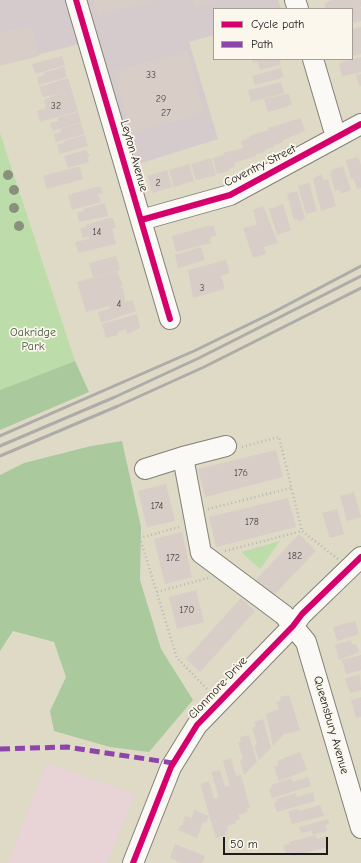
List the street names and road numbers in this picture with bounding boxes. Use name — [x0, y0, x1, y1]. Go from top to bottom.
street label: Leyton Avenue — [117, 119, 151, 193]
street label: Coventry Street — [222, 142, 298, 190]
street label: Clonmore Drive — [186, 654, 250, 722]
street label: Queensbury Avenue — [310, 674, 352, 776]

